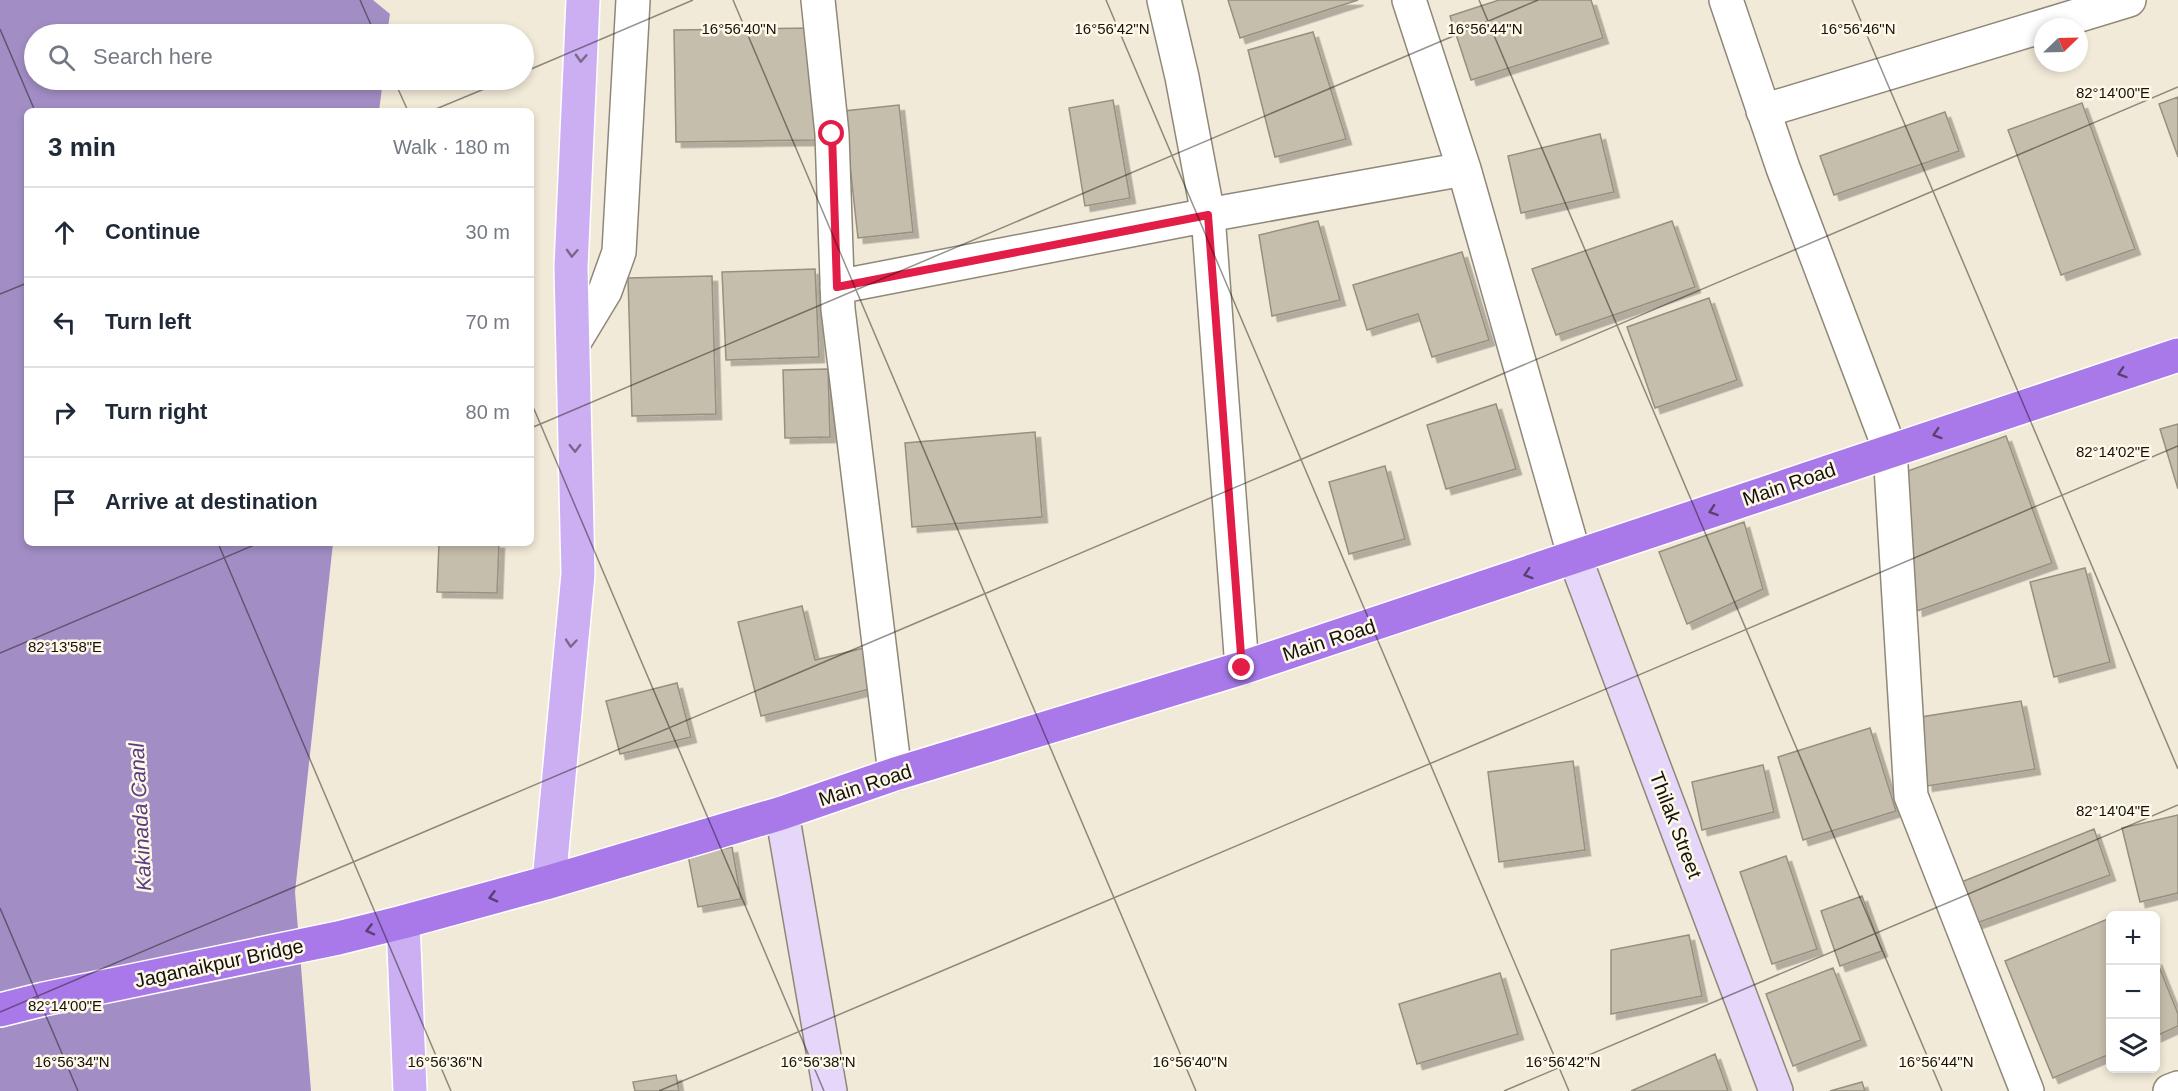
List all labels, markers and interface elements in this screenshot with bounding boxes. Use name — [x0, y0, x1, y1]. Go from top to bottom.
north arrow — [2034, 18, 2088, 72]
text: 16°56'40"N — [701, 20, 777, 37]
text: 16°56'42"N — [1074, 20, 1150, 37]
text: 16°56'44"N — [1447, 20, 1523, 37]
text: 16°56'46"N — [1820, 20, 1896, 37]
search box — [24, 24, 534, 90]
icon: search — [45, 41, 78, 74]
text: Search here — [93, 44, 213, 69]
one-way arrow — [574, 54, 587, 63]
text: 82°14'00"E — [2076, 84, 2150, 101]
route start — [818, 120, 844, 146]
text: 3 min — [48, 132, 116, 162]
text: Walk · 180 m — [393, 136, 510, 158]
icon: ahead — [48, 216, 81, 249]
text: Continue — [105, 219, 200, 244]
text: 30 m — [466, 221, 510, 243]
one-way arrow — [565, 249, 578, 258]
icon: left — [48, 306, 81, 339]
text: Turn left — [105, 309, 191, 334]
text: 70 m — [466, 311, 510, 333]
one-way arrow — [2117, 366, 2128, 378]
icon: right — [48, 396, 81, 429]
text: Turn right — [105, 399, 207, 424]
text: 80 m — [466, 401, 510, 423]
one-way arrow — [1932, 427, 1943, 439]
text: 82°14'02"E — [2076, 443, 2150, 460]
one-way arrow — [569, 444, 581, 453]
street label: Main Road — [1740, 458, 1838, 510]
icon: arrive — [48, 486, 81, 519]
text: Arrive at destination — [105, 489, 318, 514]
one-way arrow — [1708, 503, 1719, 516]
one-way arrow — [1523, 566, 1534, 579]
street label: Main Road — [1280, 615, 1378, 665]
text: 82°13'58"E — [28, 638, 102, 655]
one-way arrow — [565, 638, 578, 647]
route end — [1228, 654, 1254, 680]
water label: Kakinada Canal — [125, 741, 155, 892]
street label: Main Road — [816, 760, 914, 810]
street label: Thilak Street — [1646, 769, 1707, 882]
text: 82°14'04"E — [2076, 802, 2150, 819]
one-way arrow — [488, 890, 498, 903]
map controls — [2106, 911, 2160, 1073]
button: + — [2106, 911, 2160, 965]
one-way arrow — [366, 922, 376, 935]
street label: Jaganaikpur Bridge — [132, 934, 306, 992]
button: − — [2106, 965, 2160, 1019]
text: 82°14'00"E — [28, 997, 102, 1014]
button: layers — [2106, 1019, 2160, 1073]
text: 16°56'34"N — [34, 1053, 110, 1070]
text: 16°56'36"N — [407, 1053, 483, 1070]
text: 16°56'38"N — [780, 1053, 856, 1070]
text: 16°56'40"N — [1152, 1053, 1228, 1070]
text: 16°56'42"N — [1525, 1053, 1601, 1070]
text: 16°56'44"N — [1898, 1053, 1974, 1070]

